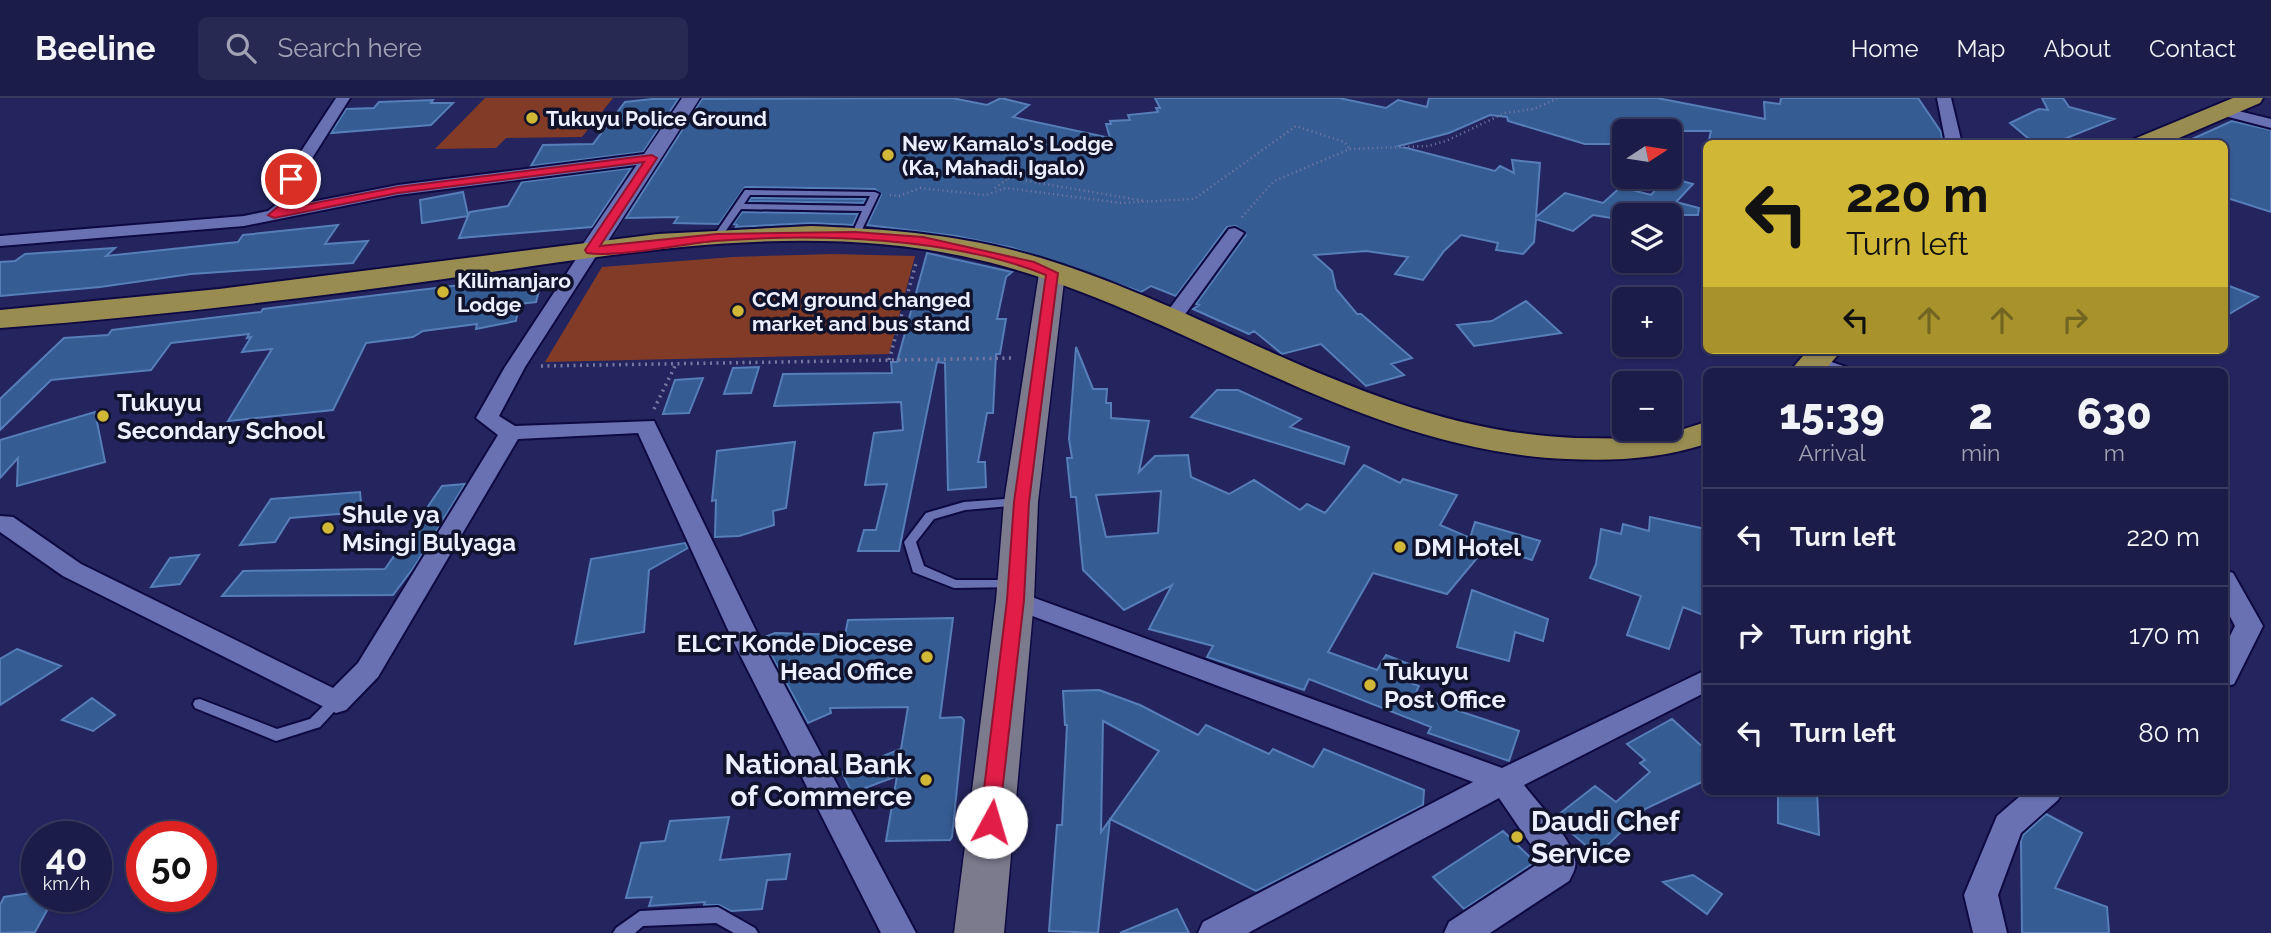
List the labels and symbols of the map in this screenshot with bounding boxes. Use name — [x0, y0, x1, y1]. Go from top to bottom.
place label: Tukuyu Police Ground — [546, 106, 767, 131]
marker: Tukuyu Police Ground — [524, 110, 540, 126]
north arrow — [1612, 119, 1682, 189]
place label: New Kamalo's Lodge (Ka, Mahadi, Igalo) — [902, 131, 1114, 180]
marker: New Kamalo's Lodge (Ka, Mahadi, Igalo) — [880, 147, 896, 163]
pin — [261, 149, 321, 209]
place label: Kilimanjaro Lodge — [457, 268, 571, 317]
marker: Kilimanjaro Lodge — [435, 284, 451, 300]
place label: CCM ground changed market and bus stand — [752, 287, 971, 336]
marker: CCM ground changed market and bus stand — [730, 303, 746, 319]
place label: Tukuyu Secondary School — [117, 388, 325, 445]
marker: Tukuyu Secondary School — [95, 408, 111, 424]
place label: Shule ya Msingi Bulyaga — [342, 500, 516, 557]
marker: Shule ya Msingi Bulyaga — [320, 520, 336, 536]
place label: DM Hotel — [1414, 533, 1521, 562]
marker: DM Hotel — [1392, 539, 1408, 555]
place label: ELCT Konde Diocese Head Office — [677, 629, 913, 686]
marker: ELCT Konde Diocese Head Office — [919, 649, 935, 665]
place label: Tukuyu Post Office — [1384, 657, 1506, 714]
marker: Tukuyu Post Office — [1362, 677, 1378, 693]
place label: National Bank of Commerce — [725, 748, 912, 813]
marker: National Bank of Commerce — [918, 772, 934, 788]
position arrow — [954, 785, 1028, 859]
place label: Daudi Chef Service — [1531, 805, 1681, 870]
speed limit sign: 50 — [126, 821, 217, 912]
marker: Daudi Chef Service — [1509, 829, 1525, 845]

